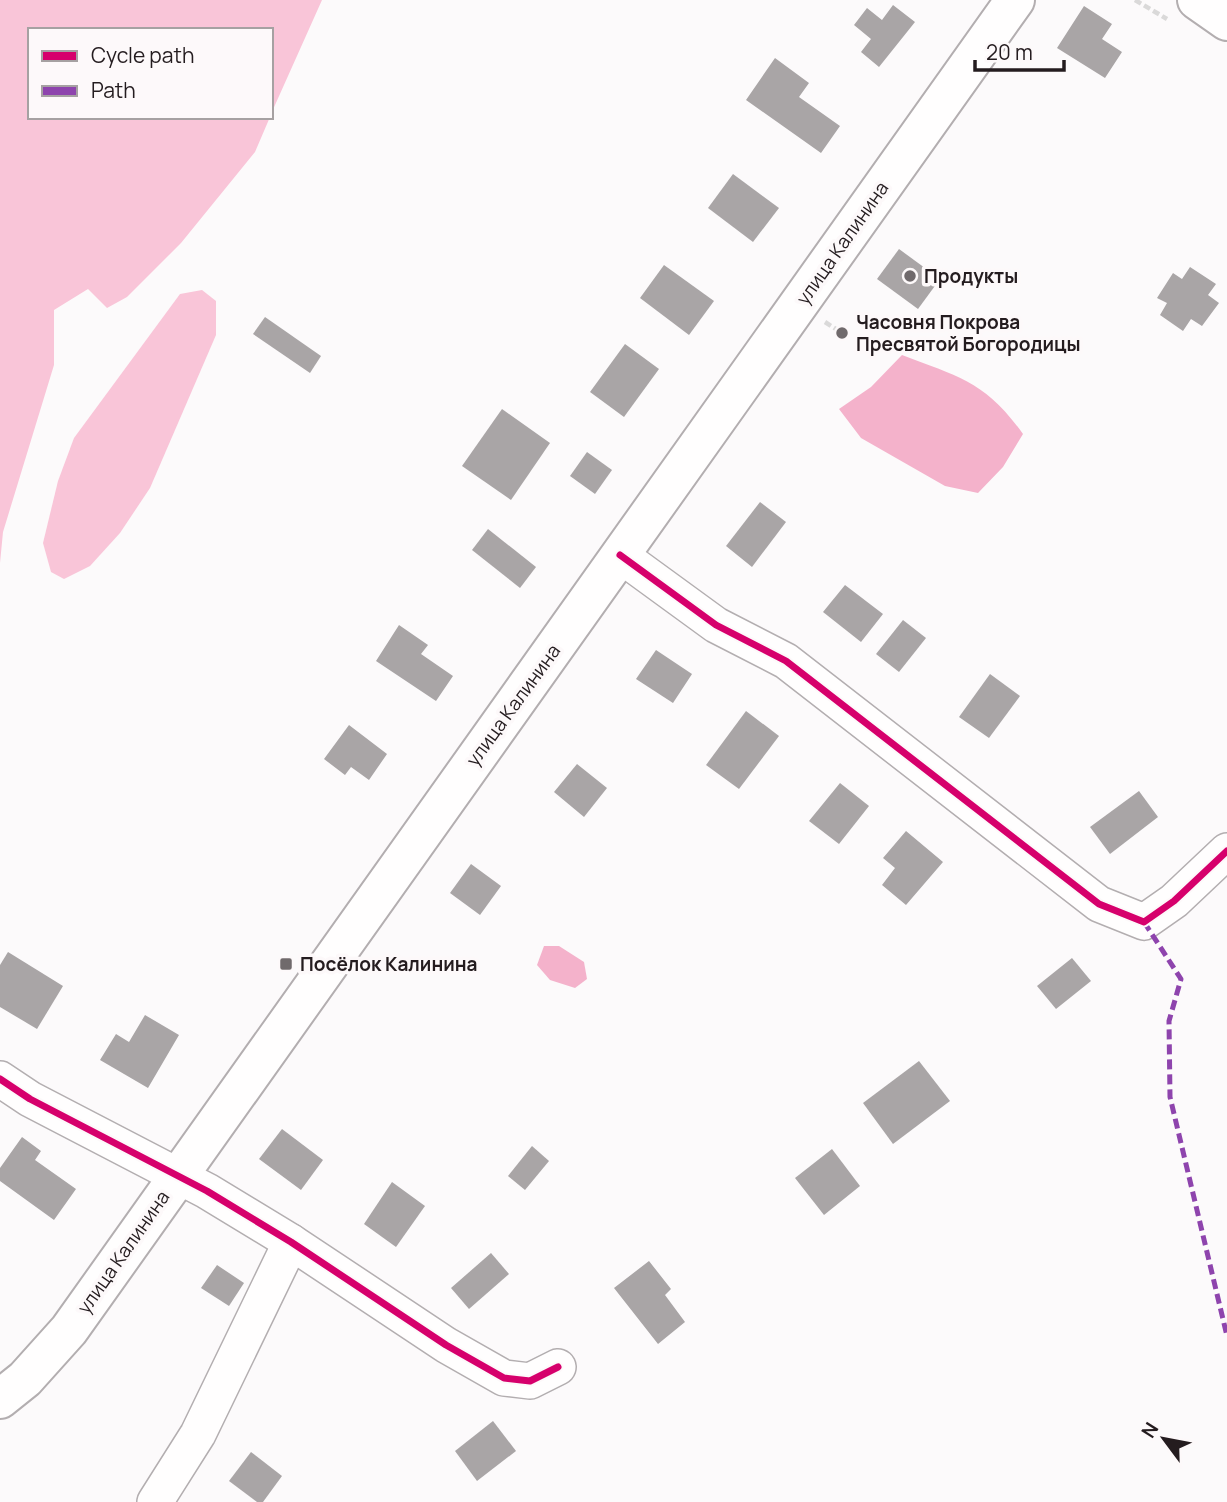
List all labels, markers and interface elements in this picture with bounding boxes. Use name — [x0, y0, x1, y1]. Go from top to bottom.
legend — [28, 28, 273, 119]
scale bar — [975, 28, 1064, 72]
text: 20 m — [986, 38, 1033, 66]
text: Cycle path — [91, 41, 194, 69]
text: Path — [91, 76, 136, 104]
street label: улица Калинина — [790, 176, 894, 310]
place label: Продукты — [924, 263, 1018, 289]
marker: Продукты — [902, 268, 918, 284]
place label: Часовня Покрова Пресвятой Богородицы — [856, 309, 1081, 357]
marker: Часовня Покрова Пресвятой Богородицы — [834, 325, 850, 341]
street label: улица Калинина — [460, 639, 566, 771]
place label: Посёлок Калинина — [300, 951, 478, 977]
marker: Посёлок Калинина — [278, 956, 294, 972]
street label: улица Калинина — [71, 1185, 175, 1319]
north arrow — [1129, 1404, 1199, 1474]
text: N — [1135, 1417, 1164, 1443]

